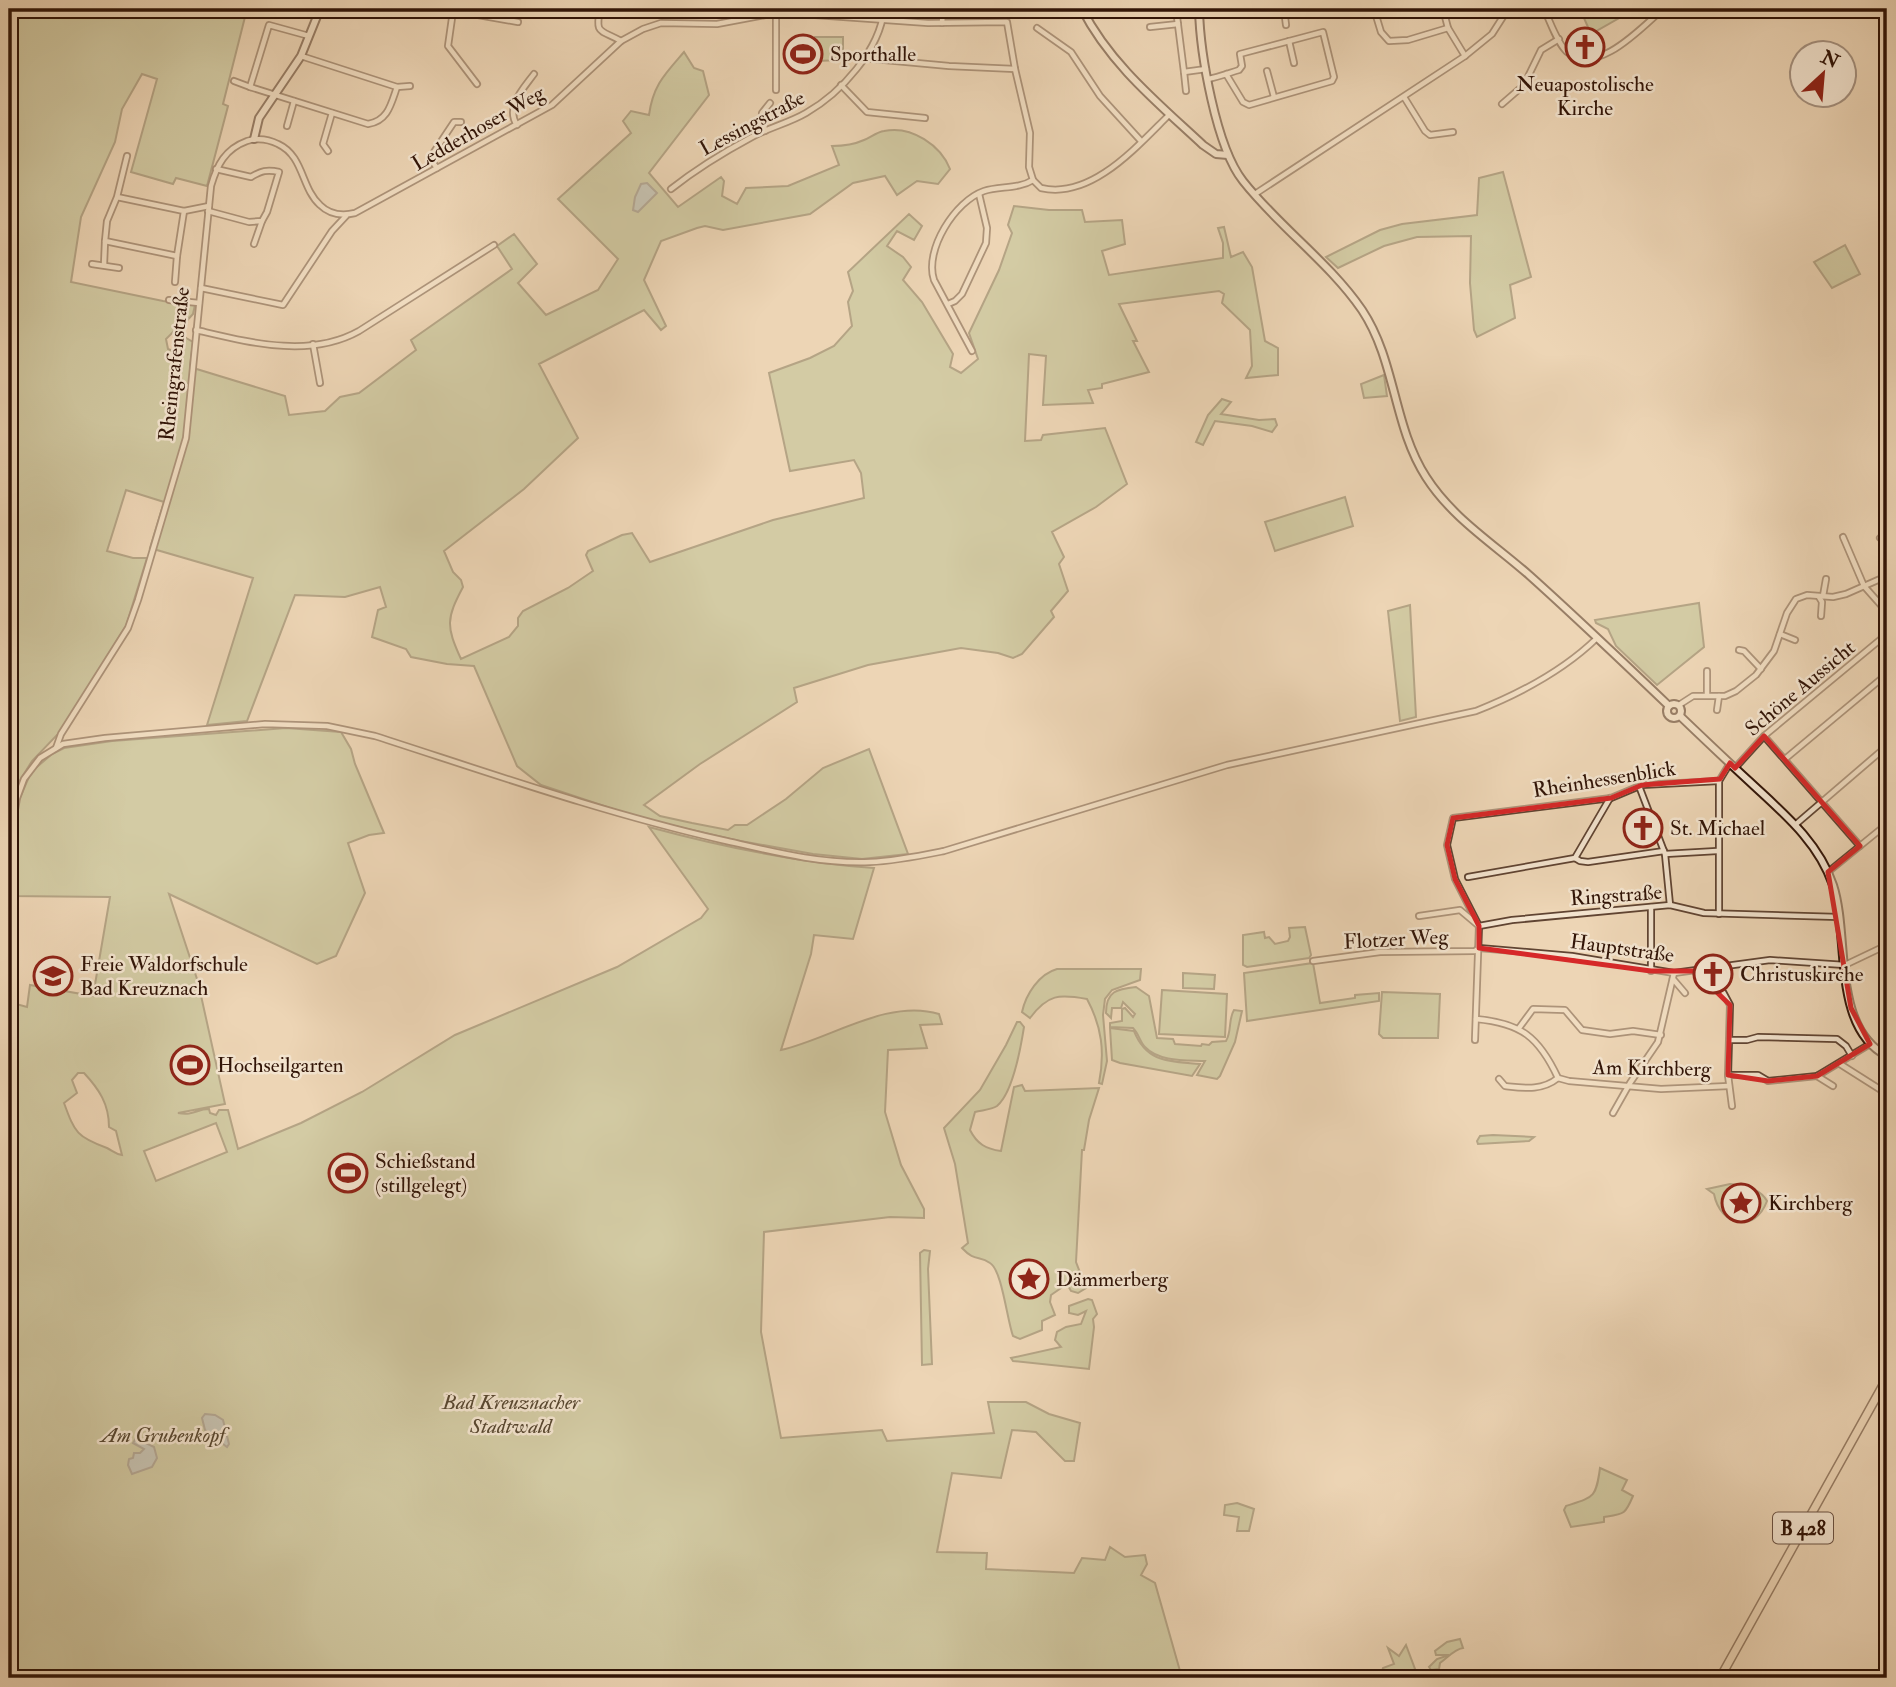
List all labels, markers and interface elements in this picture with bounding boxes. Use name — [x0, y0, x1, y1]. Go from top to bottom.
church icon: Neuapostolische Kirche — [1564, 26, 1606, 68]
sports icon: Sporthalle — [782, 33, 824, 75]
north arrow — [1787, 38, 1857, 108]
place label: Sporthalle — [830, 41, 916, 68]
text: N — [1816, 45, 1844, 75]
place label: Neuapostolische Kirche — [1516, 71, 1654, 122]
street label: Ledderhoser Weg — [407, 79, 550, 177]
street label: Lessingstraße — [695, 84, 810, 163]
street label: Rheingrafenstraße — [153, 285, 196, 442]
street label: Schöne Aussicht — [1740, 634, 1861, 742]
street label: Rheinhessenblick — [1531, 755, 1678, 804]
church icon: St. Michael — [1622, 807, 1664, 849]
place label: St. Michael — [1670, 815, 1766, 842]
street label: Ringstraße — [1569, 879, 1663, 912]
street label: Flotzer Weg — [1343, 923, 1450, 956]
street label: Hauptstraße — [1568, 928, 1676, 969]
place label: Freie Waldorfschule Bad Kreuznach — [80, 951, 248, 1002]
church icon: Christuskirche — [1692, 953, 1734, 995]
school or university icon: Freie Waldorfschule Bad Kreuznach — [32, 955, 74, 997]
place label: Christuskirche — [1740, 961, 1864, 988]
sports icon: Hochseilgarten — [169, 1044, 211, 1086]
place label: Hochseilgarten — [217, 1052, 344, 1079]
street label: Am Kirchberg — [1591, 1054, 1712, 1083]
place label: Schießstand (stillgelegt) — [375, 1148, 476, 1199]
sports icon: Schießstand (stillgelegt) — [327, 1152, 369, 1194]
place icon: Kirchberg — [1720, 1182, 1762, 1224]
place label: Kirchberg — [1768, 1190, 1853, 1217]
place icon: Dämmerberg — [1008, 1258, 1050, 1300]
place label: Dämmerberg — [1056, 1266, 1169, 1293]
park label: Bad Kreuznacher Stadtwald — [441, 1389, 581, 1440]
park label: Am Grubenkopf — [99, 1422, 230, 1449]
road number: B 428 — [1773, 1512, 1833, 1544]

